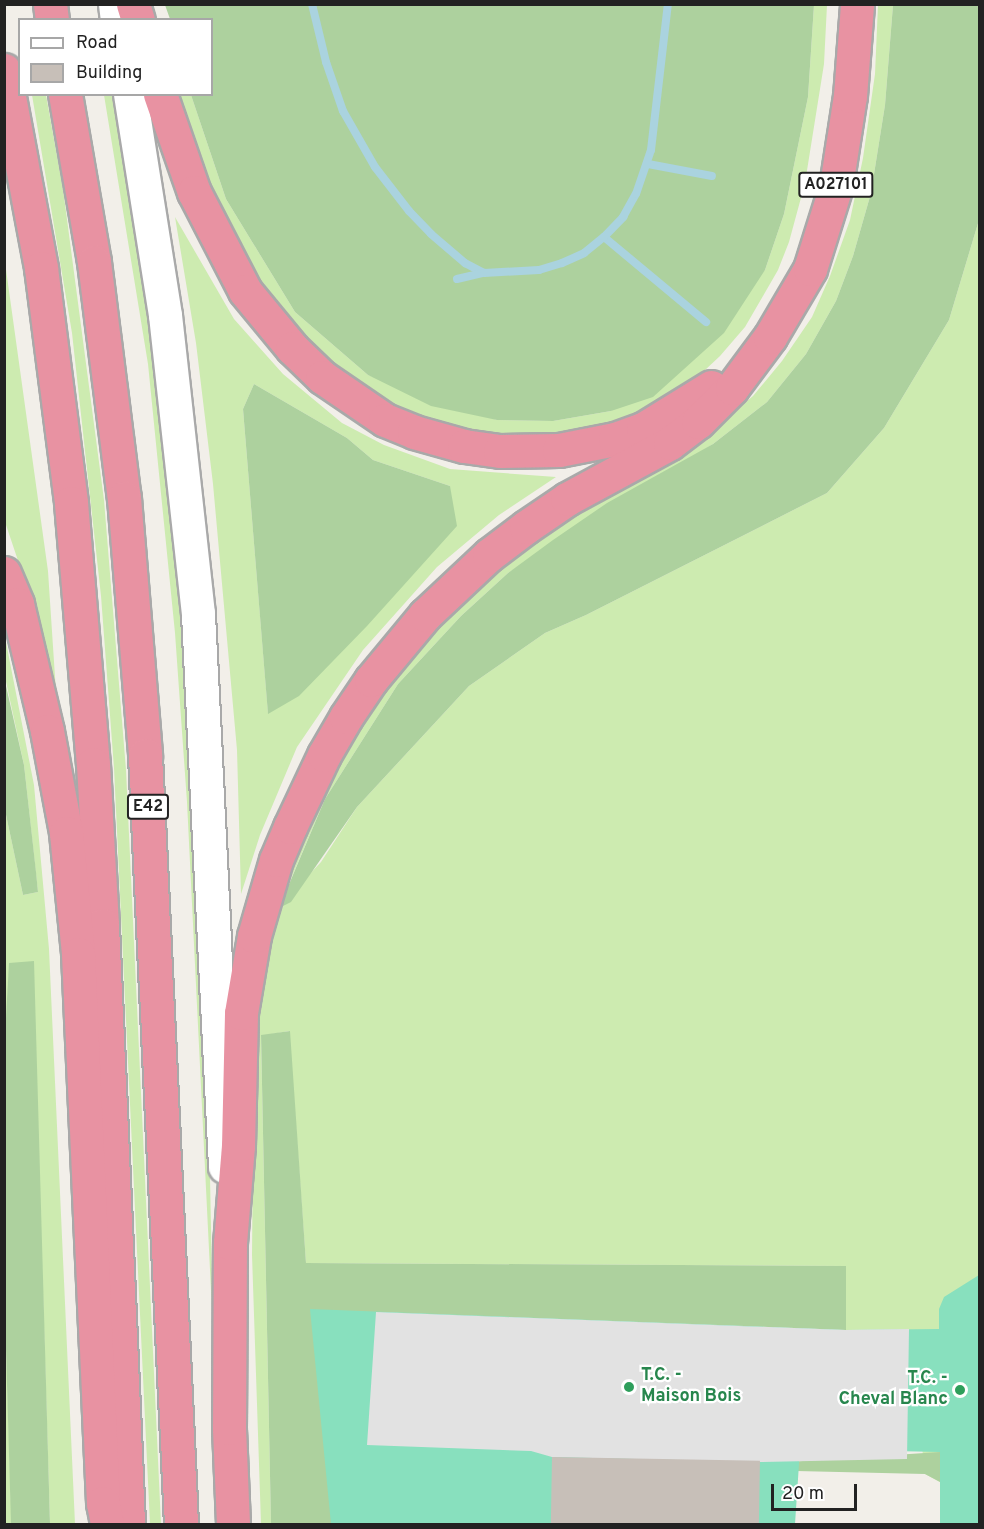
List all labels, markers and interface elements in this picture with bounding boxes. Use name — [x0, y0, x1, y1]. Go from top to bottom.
legend — [18, 18, 213, 96]
text: Road — [76, 32, 118, 55]
text: Building — [76, 62, 142, 85]
road number: A027101 — [797, 172, 875, 198]
road number: E42 — [126, 794, 170, 820]
place label: T.C. - Maison Bois — [641, 1366, 741, 1408]
place label: T.C. - Cheval Blanc — [838, 1369, 948, 1412]
marker: T.C. - Maison Bois — [622, 1380, 636, 1394]
marker: T.C. - Cheval Blanc — [953, 1383, 967, 1397]
scale bar — [774, 1472, 860, 1510]
text: 20 m — [782, 1483, 824, 1506]

